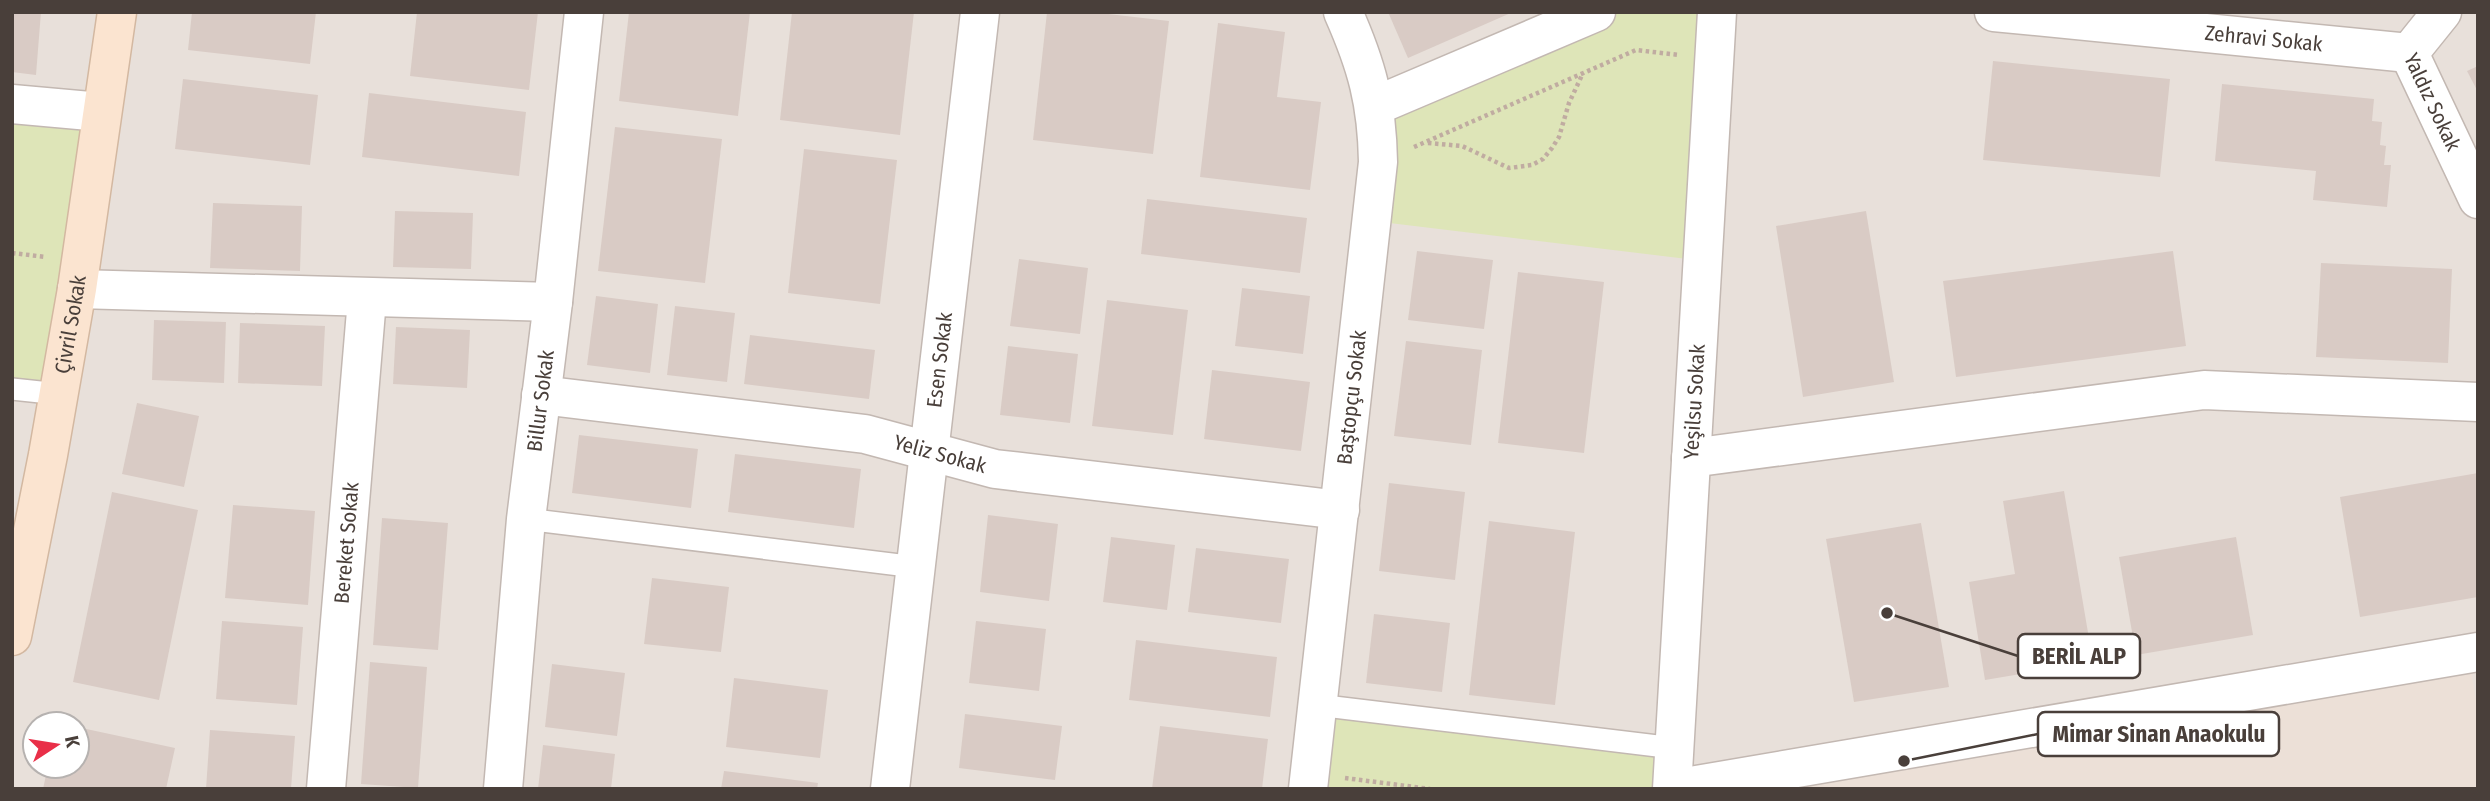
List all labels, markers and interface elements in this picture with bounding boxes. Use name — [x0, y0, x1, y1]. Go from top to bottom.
street label: Zehravi Sokak — [2204, 20, 2324, 57]
street label: Yaldız Sokak — [2398, 49, 2467, 155]
street label: Çivril Sokak — [49, 273, 92, 376]
street label: Esen Sokak — [921, 310, 958, 409]
street label: Baştopçu Sokak — [1331, 329, 1372, 466]
street label: Yeşilsu Sokak — [1678, 343, 1711, 460]
street label: Billur Sokak — [521, 348, 560, 453]
street label: Yeliz Sokak — [891, 429, 989, 479]
street label: Bereket Sokak — [329, 481, 365, 605]
callout: BERİL ALP — [2018, 634, 2140, 678]
text: BERİL ALP — [2032, 641, 2127, 670]
north arrow — [21, 710, 91, 780]
callout: Mimar Sinan Anaokulu — [2038, 712, 2279, 756]
text: Mimar Sinan Anaokulu — [2053, 720, 2265, 748]
text: K — [60, 734, 85, 750]

